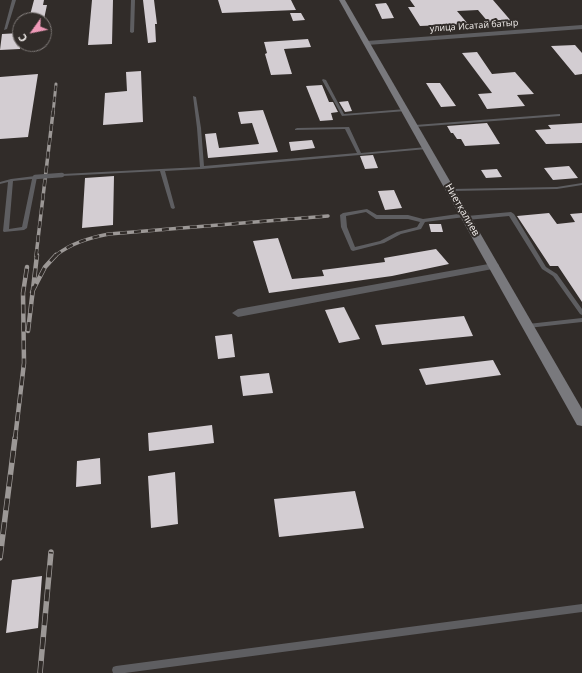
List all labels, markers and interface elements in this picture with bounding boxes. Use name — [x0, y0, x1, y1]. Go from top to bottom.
north arrow — [12, 12, 52, 52]
street label: улица Исатай батыр — [429, 18, 519, 34]
text: С — [14, 31, 31, 45]
street label: Ниетқалиев — [442, 182, 482, 238]

